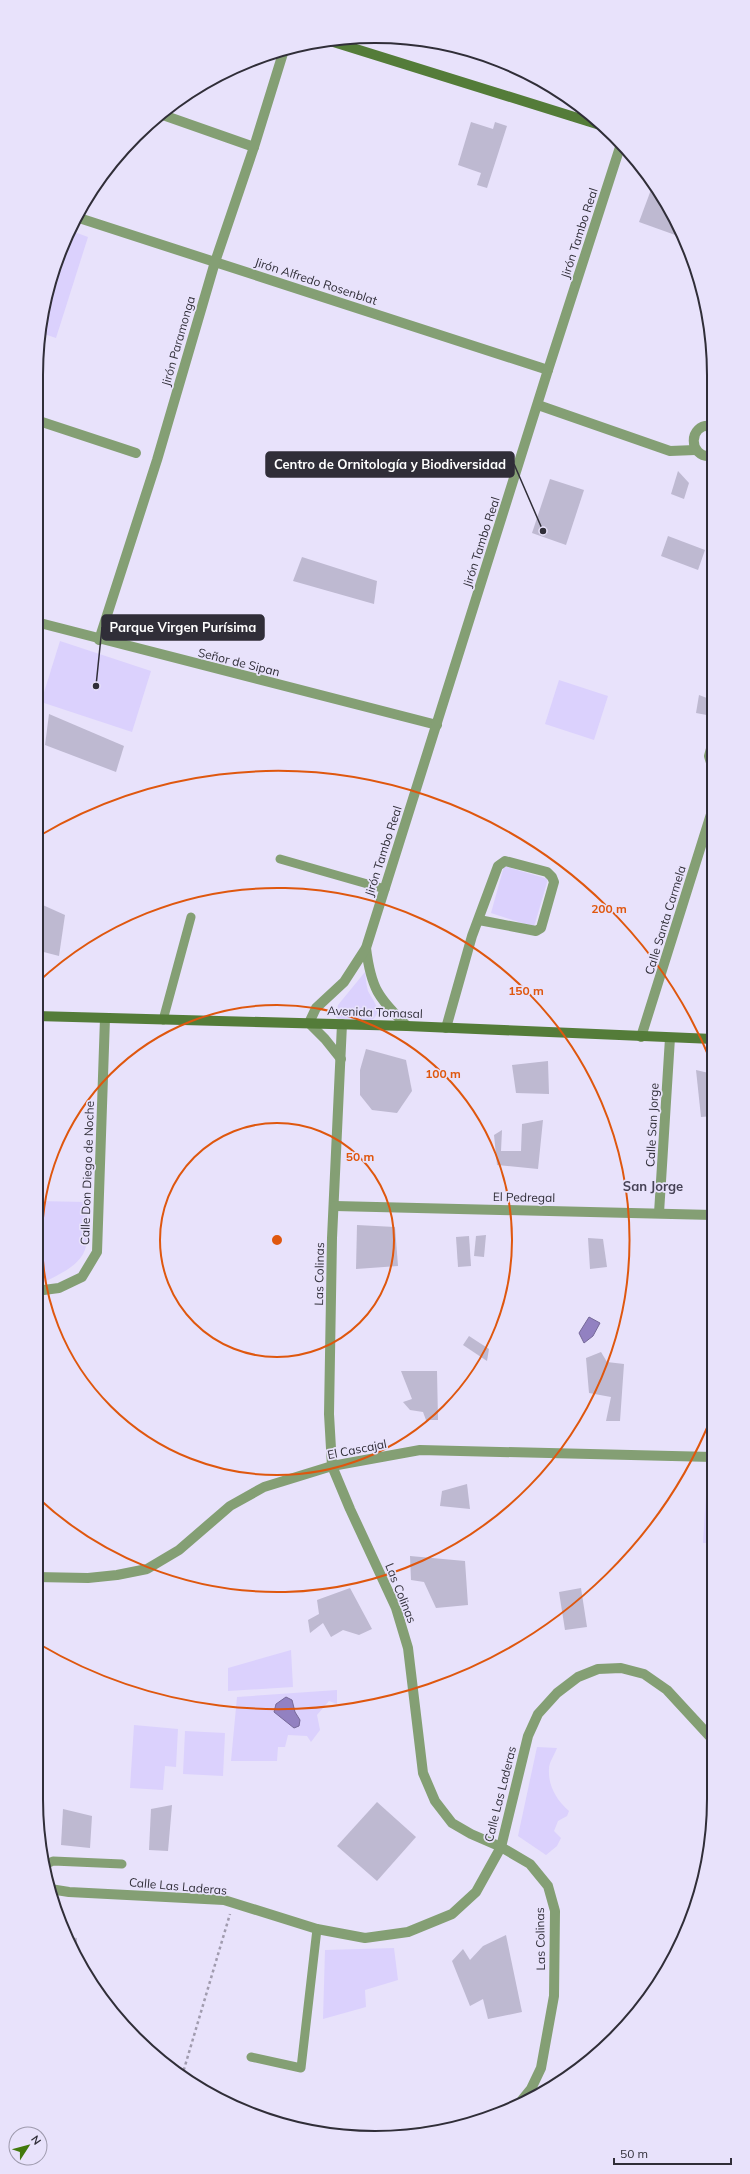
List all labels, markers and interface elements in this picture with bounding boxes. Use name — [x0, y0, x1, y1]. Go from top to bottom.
street label: Jirón Tambo Real — [557, 186, 601, 280]
street label: Jirón Alfredo Rosenblat — [253, 254, 379, 308]
street label: Jirón Paramonga — [158, 294, 198, 388]
callout: Centro de Ornitología y Biodiversidad — [266, 452, 514, 477]
text: Centro de Ornitología y Biodiversidad — [274, 456, 506, 473]
street label: Jirón Tambo Real — [459, 495, 503, 589]
callout: Parque Virgen Purísima — [102, 615, 264, 640]
text: Parque Virgen Purísima — [110, 619, 256, 635]
street label: Señor de Sipan — [196, 645, 282, 679]
street label: Jirón Tambo Real — [361, 804, 405, 898]
street label: Calle Santa Carmela — [641, 864, 689, 976]
text: 200 m — [591, 901, 627, 916]
text: 150 m — [508, 983, 544, 998]
street label: Avenida Tomasal — [327, 1003, 423, 1021]
text: 100 m — [425, 1066, 461, 1081]
street label: Calle San Jorge — [642, 1083, 662, 1167]
street label: Calle Don Diego de Noche — [77, 1101, 97, 1245]
text: 50 m — [346, 1149, 374, 1164]
district label: San Jorge — [623, 1178, 683, 1194]
street label: El Pedregal — [493, 1189, 555, 1205]
centre of rings — [270, 1233, 284, 1247]
street label: Las Colinas — [311, 1242, 327, 1306]
street label: El Cascajal — [326, 1436, 388, 1462]
street label: Las Colinas — [382, 1561, 420, 1625]
street label: Calle Las Laderas — [481, 1744, 519, 1844]
street label: Calle Las Laderas — [128, 1874, 228, 1898]
street label: Las Colinas — [532, 1907, 548, 1971]
north arrow — [8, 2126, 48, 2166]
text: N — [28, 2133, 44, 2148]
scale bar — [614, 2140, 731, 2166]
text: 50 m — [620, 2146, 648, 2161]

